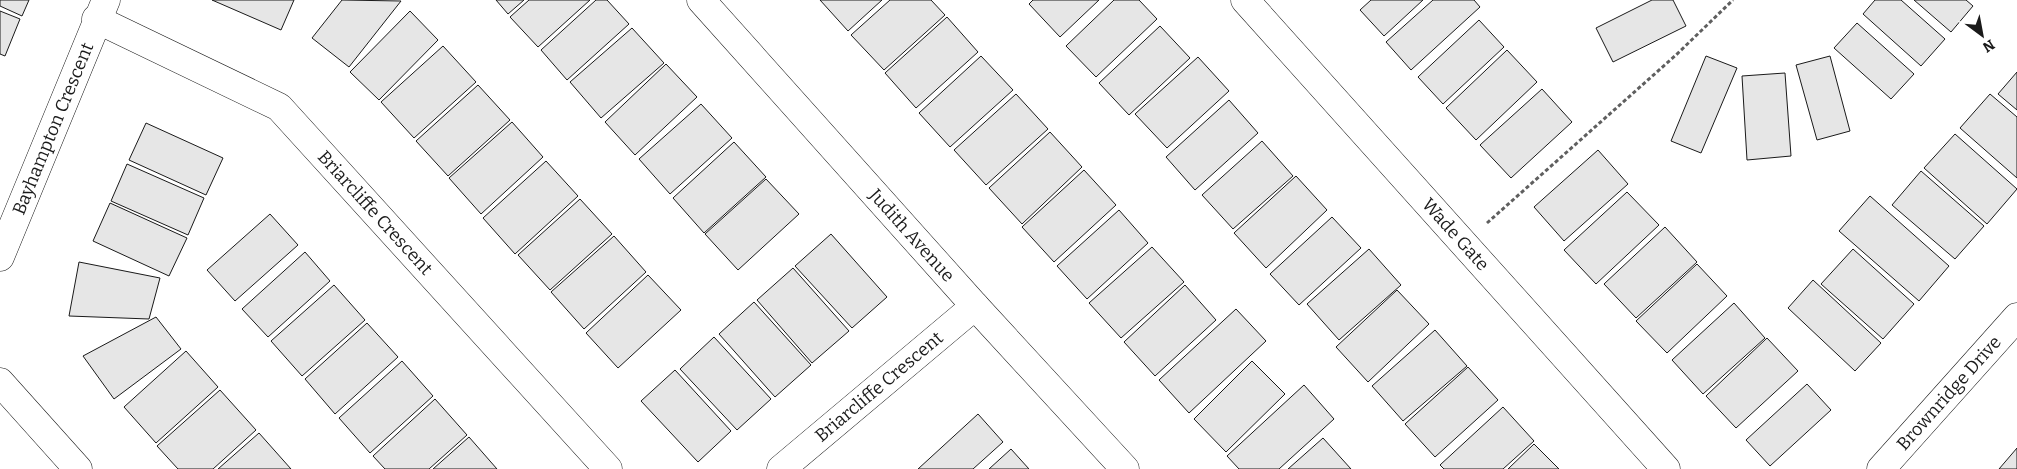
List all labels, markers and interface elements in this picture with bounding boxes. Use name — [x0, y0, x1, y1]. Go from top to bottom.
north arrow — [1957, 10, 2007, 60]
text: N — [1979, 36, 1998, 56]
street label: Bayhampton Crescent — [8, 39, 98, 218]
street label: Briarcliffe Crescent — [313, 146, 438, 280]
street label: Judith Avenue — [864, 184, 959, 287]
street label: Wade Gate — [1417, 194, 1494, 275]
street label: Briarcliffe Crescent — [811, 326, 948, 447]
street label: Brownridge Drive — [1892, 331, 2006, 455]

